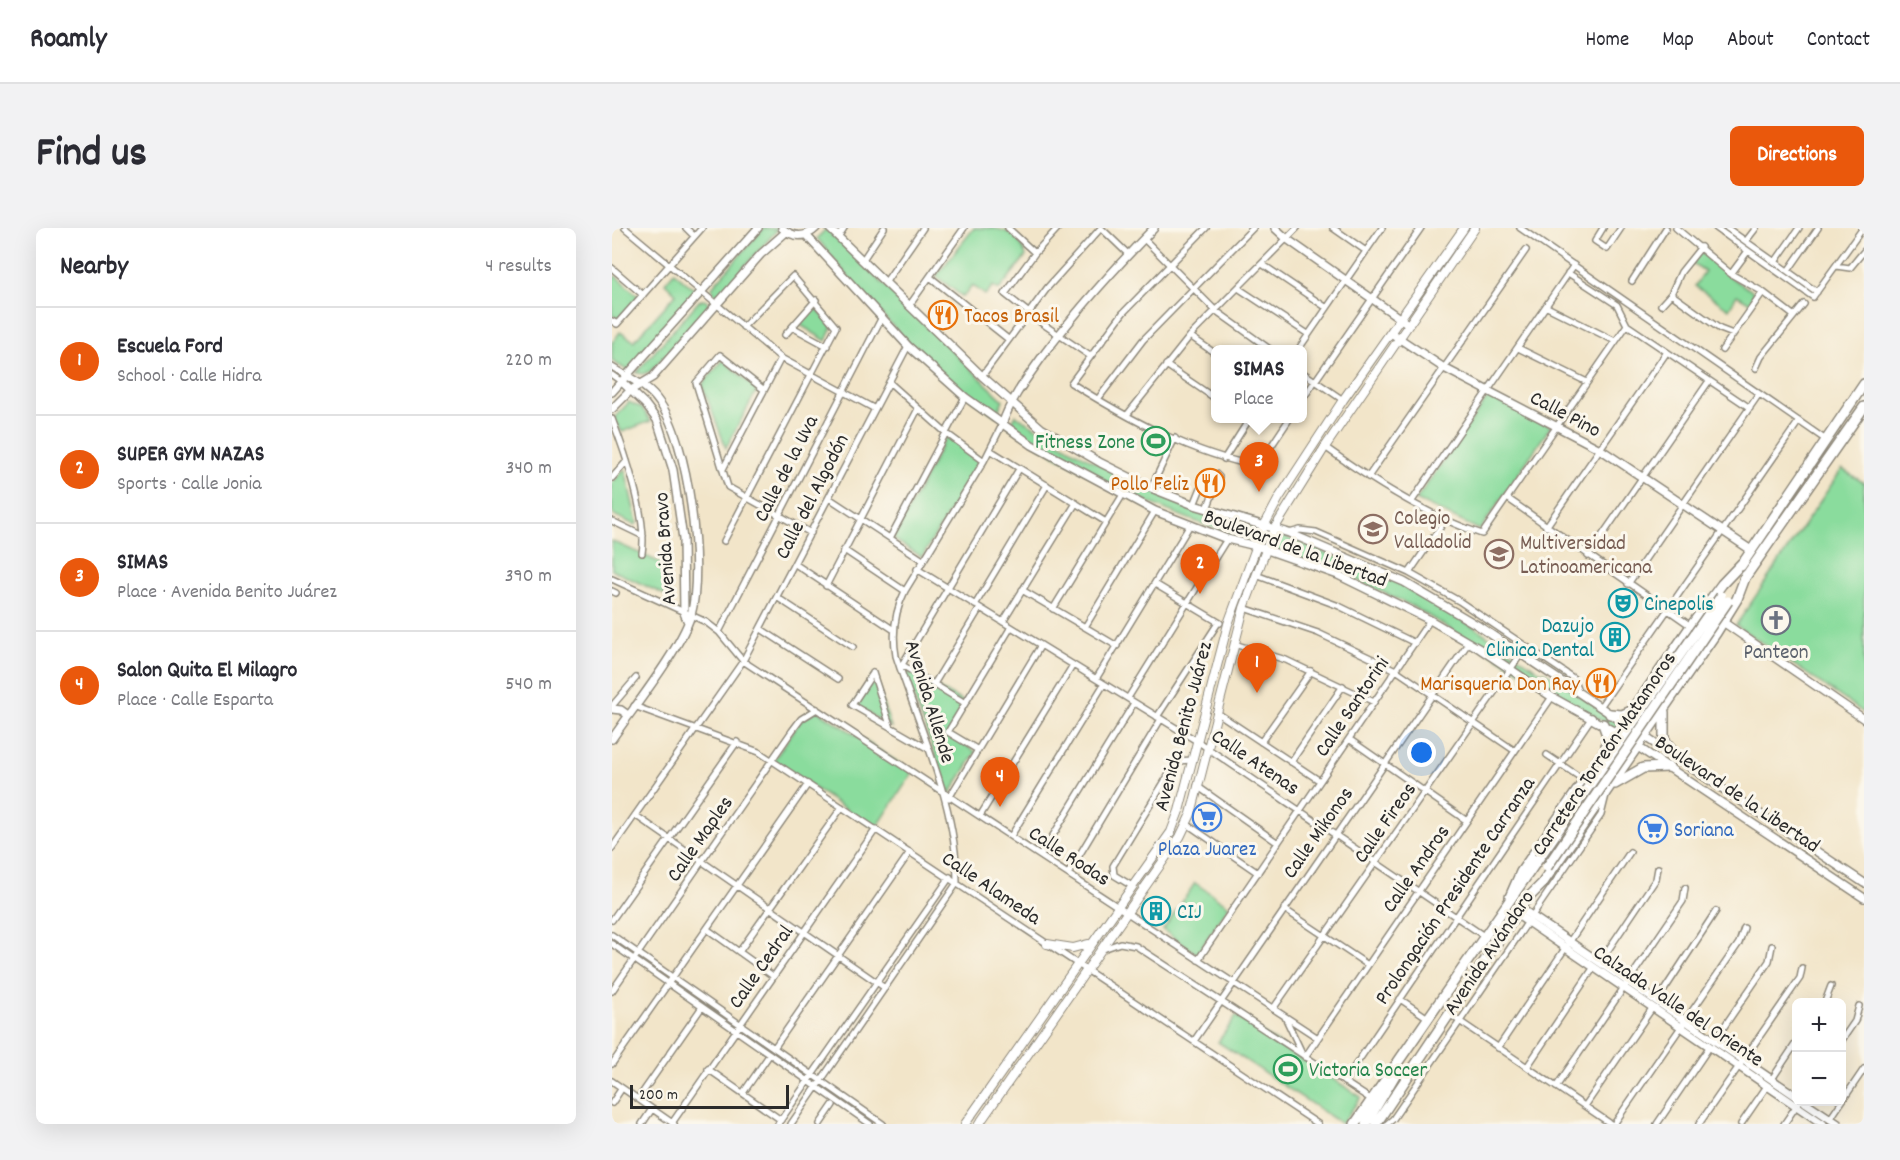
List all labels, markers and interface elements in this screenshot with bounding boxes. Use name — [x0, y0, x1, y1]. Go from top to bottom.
text: Roamly — [30, 21, 106, 61]
text: Home — [1585, 26, 1629, 56]
text: Map — [1662, 26, 1694, 56]
text: About — [1727, 26, 1774, 56]
text: Contact — [1807, 26, 1870, 56]
text: Find us — [36, 126, 147, 186]
button: Directions — [1730, 126, 1864, 186]
text: Nearby — [60, 249, 128, 286]
text: 4 results — [485, 253, 552, 281]
restaurant icon: Tacos Brasil — [927, 299, 959, 331]
place label: Tacos Brasil — [964, 303, 1059, 333]
text: Escuela Ford — [117, 332, 223, 363]
popup — [1211, 345, 1307, 423]
text: 1 — [77, 347, 82, 375]
text: 220 m — [505, 347, 552, 375]
text: SIMAS — [1233, 355, 1285, 386]
text: School · Calle Hidra — [117, 363, 262, 391]
street label: Calle Pino — [1524, 384, 1605, 447]
text: Place — [1233, 386, 1273, 414]
street label: Calle de la Uva — [748, 410, 828, 528]
sports icon: Fitness Zone — [1140, 425, 1172, 457]
street label: Calle del Algodón — [769, 429, 858, 565]
place label: Fitness Zone — [1035, 429, 1135, 459]
text: SUPER GYM NAZAS — [117, 440, 264, 471]
pin: 3 — [1240, 442, 1278, 492]
text: 2 — [75, 455, 84, 483]
text: 340 m — [506, 455, 552, 483]
restaurant icon: Pollo Feliz — [1194, 467, 1226, 499]
text: Sports · Calle Jonia — [117, 471, 262, 499]
place label: Pollo Feliz — [1111, 471, 1189, 501]
street label: Avenida Bravo — [648, 491, 686, 606]
street label: Boulevard de la Libertad — [1199, 503, 1391, 597]
place label: Colegio Valladolid — [1394, 505, 1472, 559]
school or university icon: Colegio Valladolid — [1357, 513, 1389, 545]
place label: Multiversidad Latinoamericana — [1520, 530, 1653, 584]
school or university icon: Multiversidad Latinoamericana — [1483, 538, 1515, 570]
pin: 2 — [1180, 544, 1220, 594]
text: SIMAS — [117, 548, 168, 579]
text: 3 — [75, 563, 84, 591]
text: 390 m — [505, 563, 552, 591]
text: Place · Avenida Benito Juárez — [117, 579, 337, 607]
theatre icon: Cinepolis — [1607, 587, 1639, 619]
place label: Cinepolis — [1644, 591, 1714, 621]
church icon: Panteon — [1760, 604, 1792, 636]
place label: Dazujo Clinica Dental — [1486, 613, 1594, 667]
building icon: Dazujo Clinica Dental — [1599, 621, 1631, 653]
street label: Avenida Allende — [895, 637, 961, 767]
street label: Avenida Benito Juárez — [1148, 639, 1222, 815]
place label: Panteon — [1743, 639, 1809, 669]
pin: 1 — [1238, 644, 1276, 693]
street label: Carretera Torreón-Matamoros — [1526, 646, 1685, 863]
street label: Calle Santorini — [1309, 651, 1398, 764]
text: Salon Quita El Milagro — [117, 656, 297, 687]
restaurant icon: Marisqueria Don Ray — [1585, 667, 1617, 699]
text: 4 — [75, 671, 84, 699]
text: 540 m — [505, 671, 552, 699]
place label: Marisqueria Don Ray — [1420, 671, 1580, 701]
text: Place · Calle Esparta — [117, 687, 273, 715]
street label: Calle Atenas — [1204, 723, 1305, 804]
street label: Boulevard de la Libertad — [1648, 729, 1825, 862]
your location — [1407, 738, 1436, 767]
pin: 4 — [980, 758, 1020, 807]
street label: Prolongación Presidente Carranza — [1369, 771, 1545, 1012]
street label: Calle Fireos — [1348, 777, 1425, 870]
street label: Calle Mikonos — [1277, 782, 1362, 886]
street label: Calle Maples — [661, 790, 742, 889]
supermarket icon: Plaza Juarez — [1191, 801, 1223, 833]
supermarket icon: Soriana — [1637, 813, 1669, 845]
place label: Soriana — [1674, 817, 1735, 847]
street label: Calle Rodas — [1021, 820, 1115, 895]
street label: Calle Andros — [1376, 820, 1459, 920]
place label: Plaza Juarez — [1158, 836, 1256, 866]
street label: Calle Alameda — [935, 845, 1047, 934]
street label: Avenida Avándaro — [1438, 885, 1543, 1022]
building icon: CIJ — [1140, 895, 1172, 927]
place label: CIJ — [1177, 899, 1202, 929]
street label: Calle Cedral — [723, 920, 802, 1016]
street label: Calzada Valle del Oriente — [1586, 939, 1769, 1076]
map controls — [1792, 998, 1846, 1106]
button: + — [1792, 998, 1846, 1052]
button: − — [1792, 1052, 1846, 1106]
sports icon: Victoria Soccer — [1272, 1053, 1304, 1085]
place label: Victoria Soccer — [1309, 1057, 1428, 1087]
scale bar — [630, 1082, 789, 1110]
text: 200 m — [639, 1084, 678, 1107]

